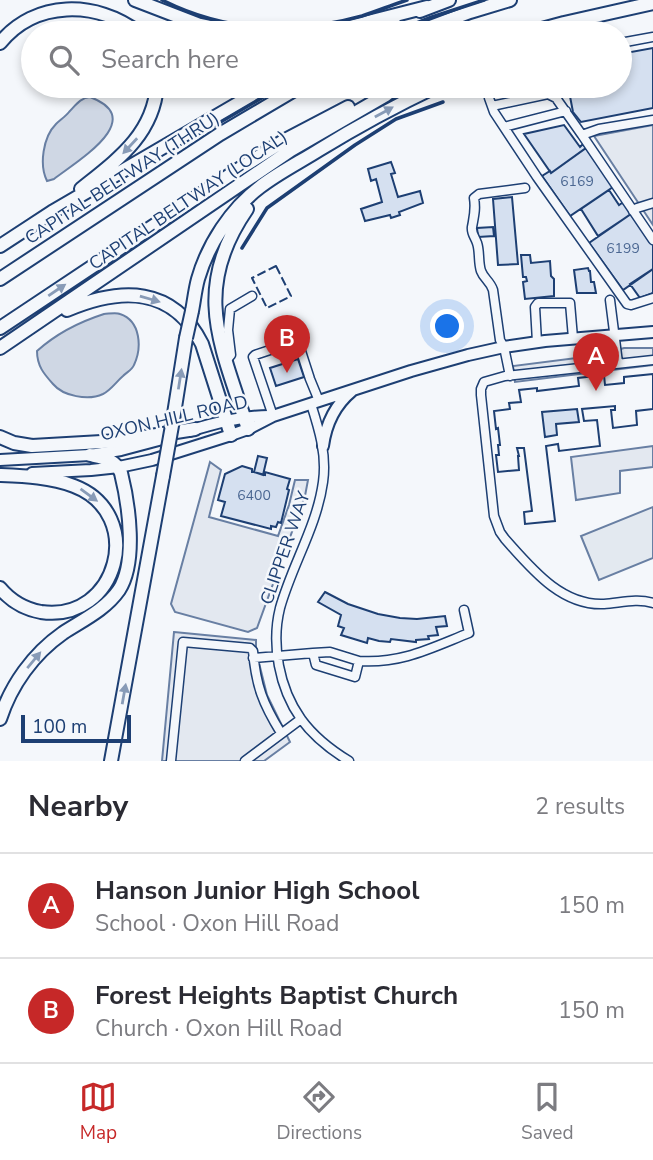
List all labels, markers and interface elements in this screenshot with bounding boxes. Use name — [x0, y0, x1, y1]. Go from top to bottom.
search box — [21, 21, 632, 98]
icon: search — [45, 41, 83, 79]
text: Search here — [101, 42, 239, 77]
street label: CAPITAL BELTWAY (THRU) — [20, 106, 224, 250]
one-way arrow — [375, 106, 394, 118]
street label: CAPITAL BELTWAY (LOCAL) — [84, 125, 292, 275]
one-way arrow — [122, 137, 138, 154]
house number: 6169 — [560, 172, 594, 191]
house number: 6199 — [606, 239, 640, 258]
one-way arrow — [48, 283, 66, 297]
one-way arrow — [139, 294, 160, 304]
your location — [430, 309, 464, 343]
pin: B — [264, 315, 310, 373]
pin: A — [573, 333, 619, 391]
one-way arrow — [175, 368, 186, 390]
street label: OXON HILL ROAD — [98, 389, 250, 447]
house number: 6400 — [237, 486, 271, 505]
one-way arrow — [80, 488, 98, 502]
street label: CLIPPER WAY — [254, 488, 316, 608]
one-way arrow — [26, 652, 41, 669]
one-way arrow — [118, 683, 129, 705]
scale bar — [21, 712, 131, 744]
text: 100 m — [32, 714, 87, 740]
text: Nearby — [28, 786, 128, 827]
text: 2 results — [535, 791, 625, 822]
text: Hanson Junior High School — [95, 873, 420, 908]
text: A — [42, 890, 60, 921]
text: 150 m — [558, 890, 625, 921]
text: School · Oxon Hill Road — [95, 908, 339, 939]
text: Forest Heights Baptist Church — [95, 978, 458, 1013]
text: B — [43, 995, 59, 1026]
text: 150 m — [558, 995, 625, 1026]
text: Church · Oxon Hill Road — [95, 1013, 342, 1044]
tab: Map — [79, 1078, 117, 1146]
tab: Directions — [276, 1078, 362, 1146]
tab: Saved — [521, 1078, 574, 1146]

